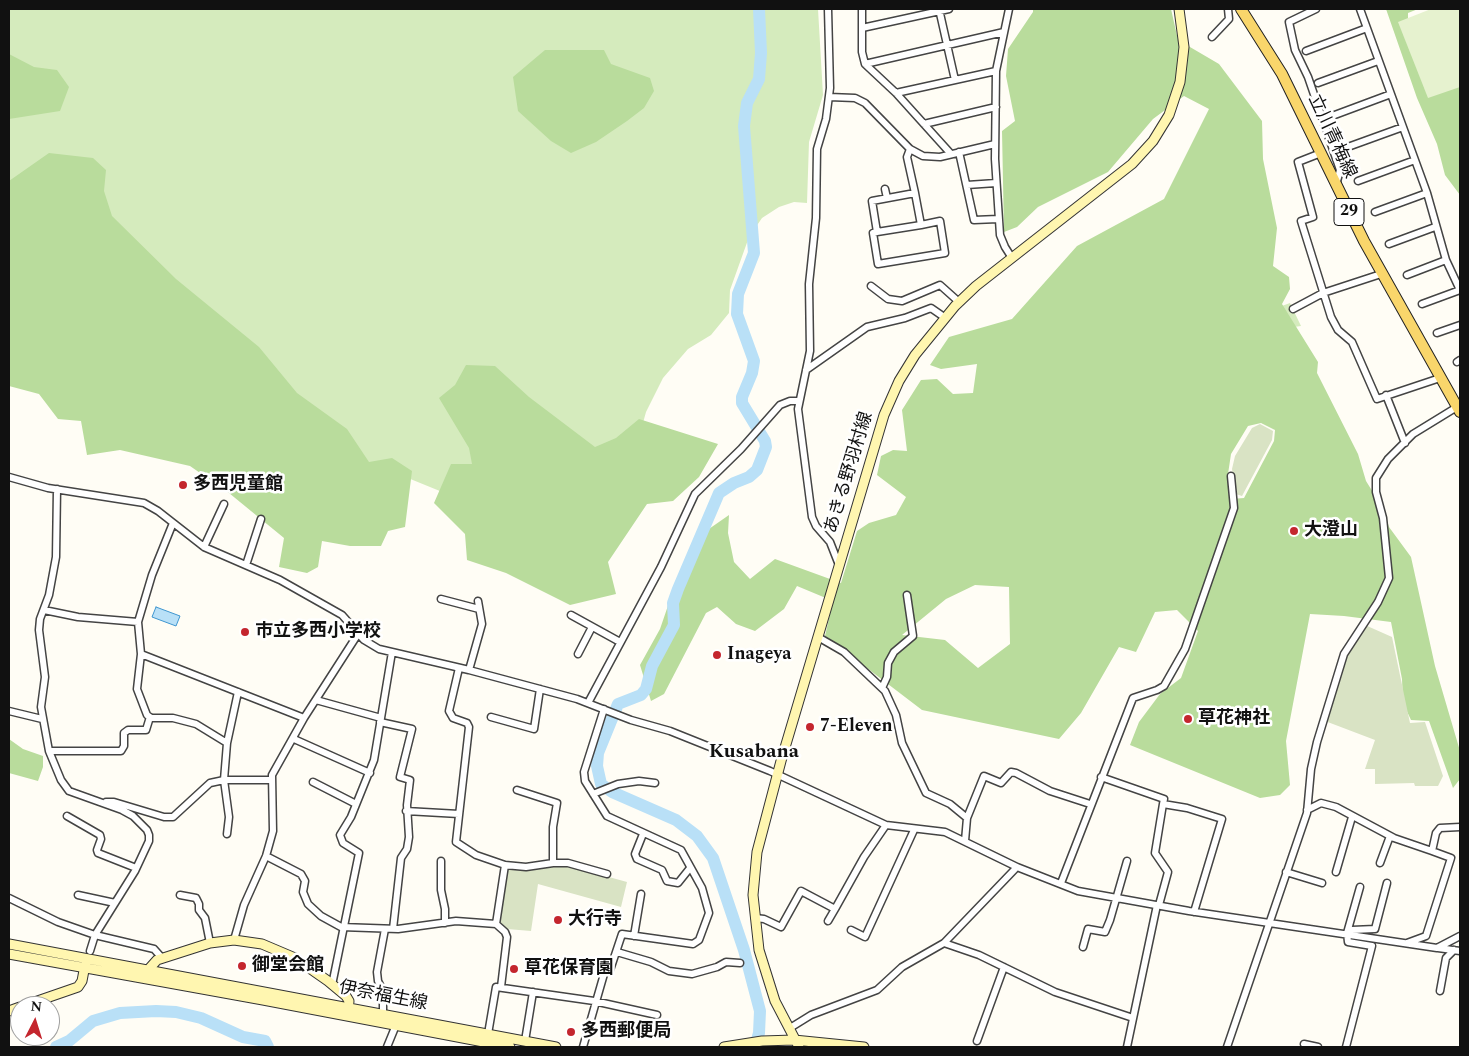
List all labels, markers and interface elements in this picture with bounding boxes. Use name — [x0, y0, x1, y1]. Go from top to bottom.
street label: 立川青梅線 — [1302, 92, 1360, 182]
road number: 29 — [1334, 198, 1364, 226]
street label: あきる野羽村線 — [821, 410, 879, 536]
place label: 多西児童館 — [193, 474, 283, 496]
marker: 多西児童館 — [177, 479, 189, 491]
place label: 大澄山 — [1304, 520, 1358, 542]
marker: 大澄山 — [1288, 525, 1300, 537]
place label: 市立多西小学校 — [255, 621, 381, 643]
marker: 市立多西小学校 — [239, 626, 251, 638]
place label: Inageya — [727, 644, 791, 666]
marker: Inageya — [711, 649, 723, 661]
place label: 草花神社 — [1198, 708, 1270, 730]
marker: 草花神社 — [1182, 713, 1194, 725]
place label: 7-Eleven — [820, 716, 893, 738]
marker: 7-Eleven — [804, 721, 816, 733]
district label: Kusabana — [709, 741, 799, 765]
place label: 大行寺 — [568, 909, 622, 931]
marker: 大行寺 — [552, 914, 564, 926]
place label: 御堂会館 — [252, 955, 324, 977]
place label: 草花保育園 — [524, 958, 614, 980]
marker: 御堂会館 — [236, 960, 248, 972]
marker: 草花保育園 — [508, 963, 520, 975]
street label: 伊奈福生線 — [337, 978, 429, 1016]
north arrow — [10, 996, 60, 1046]
text: N — [30, 996, 43, 1018]
place label: 多西郵便局 — [581, 1021, 671, 1043]
marker: 多西郵便局 — [565, 1026, 577, 1038]

